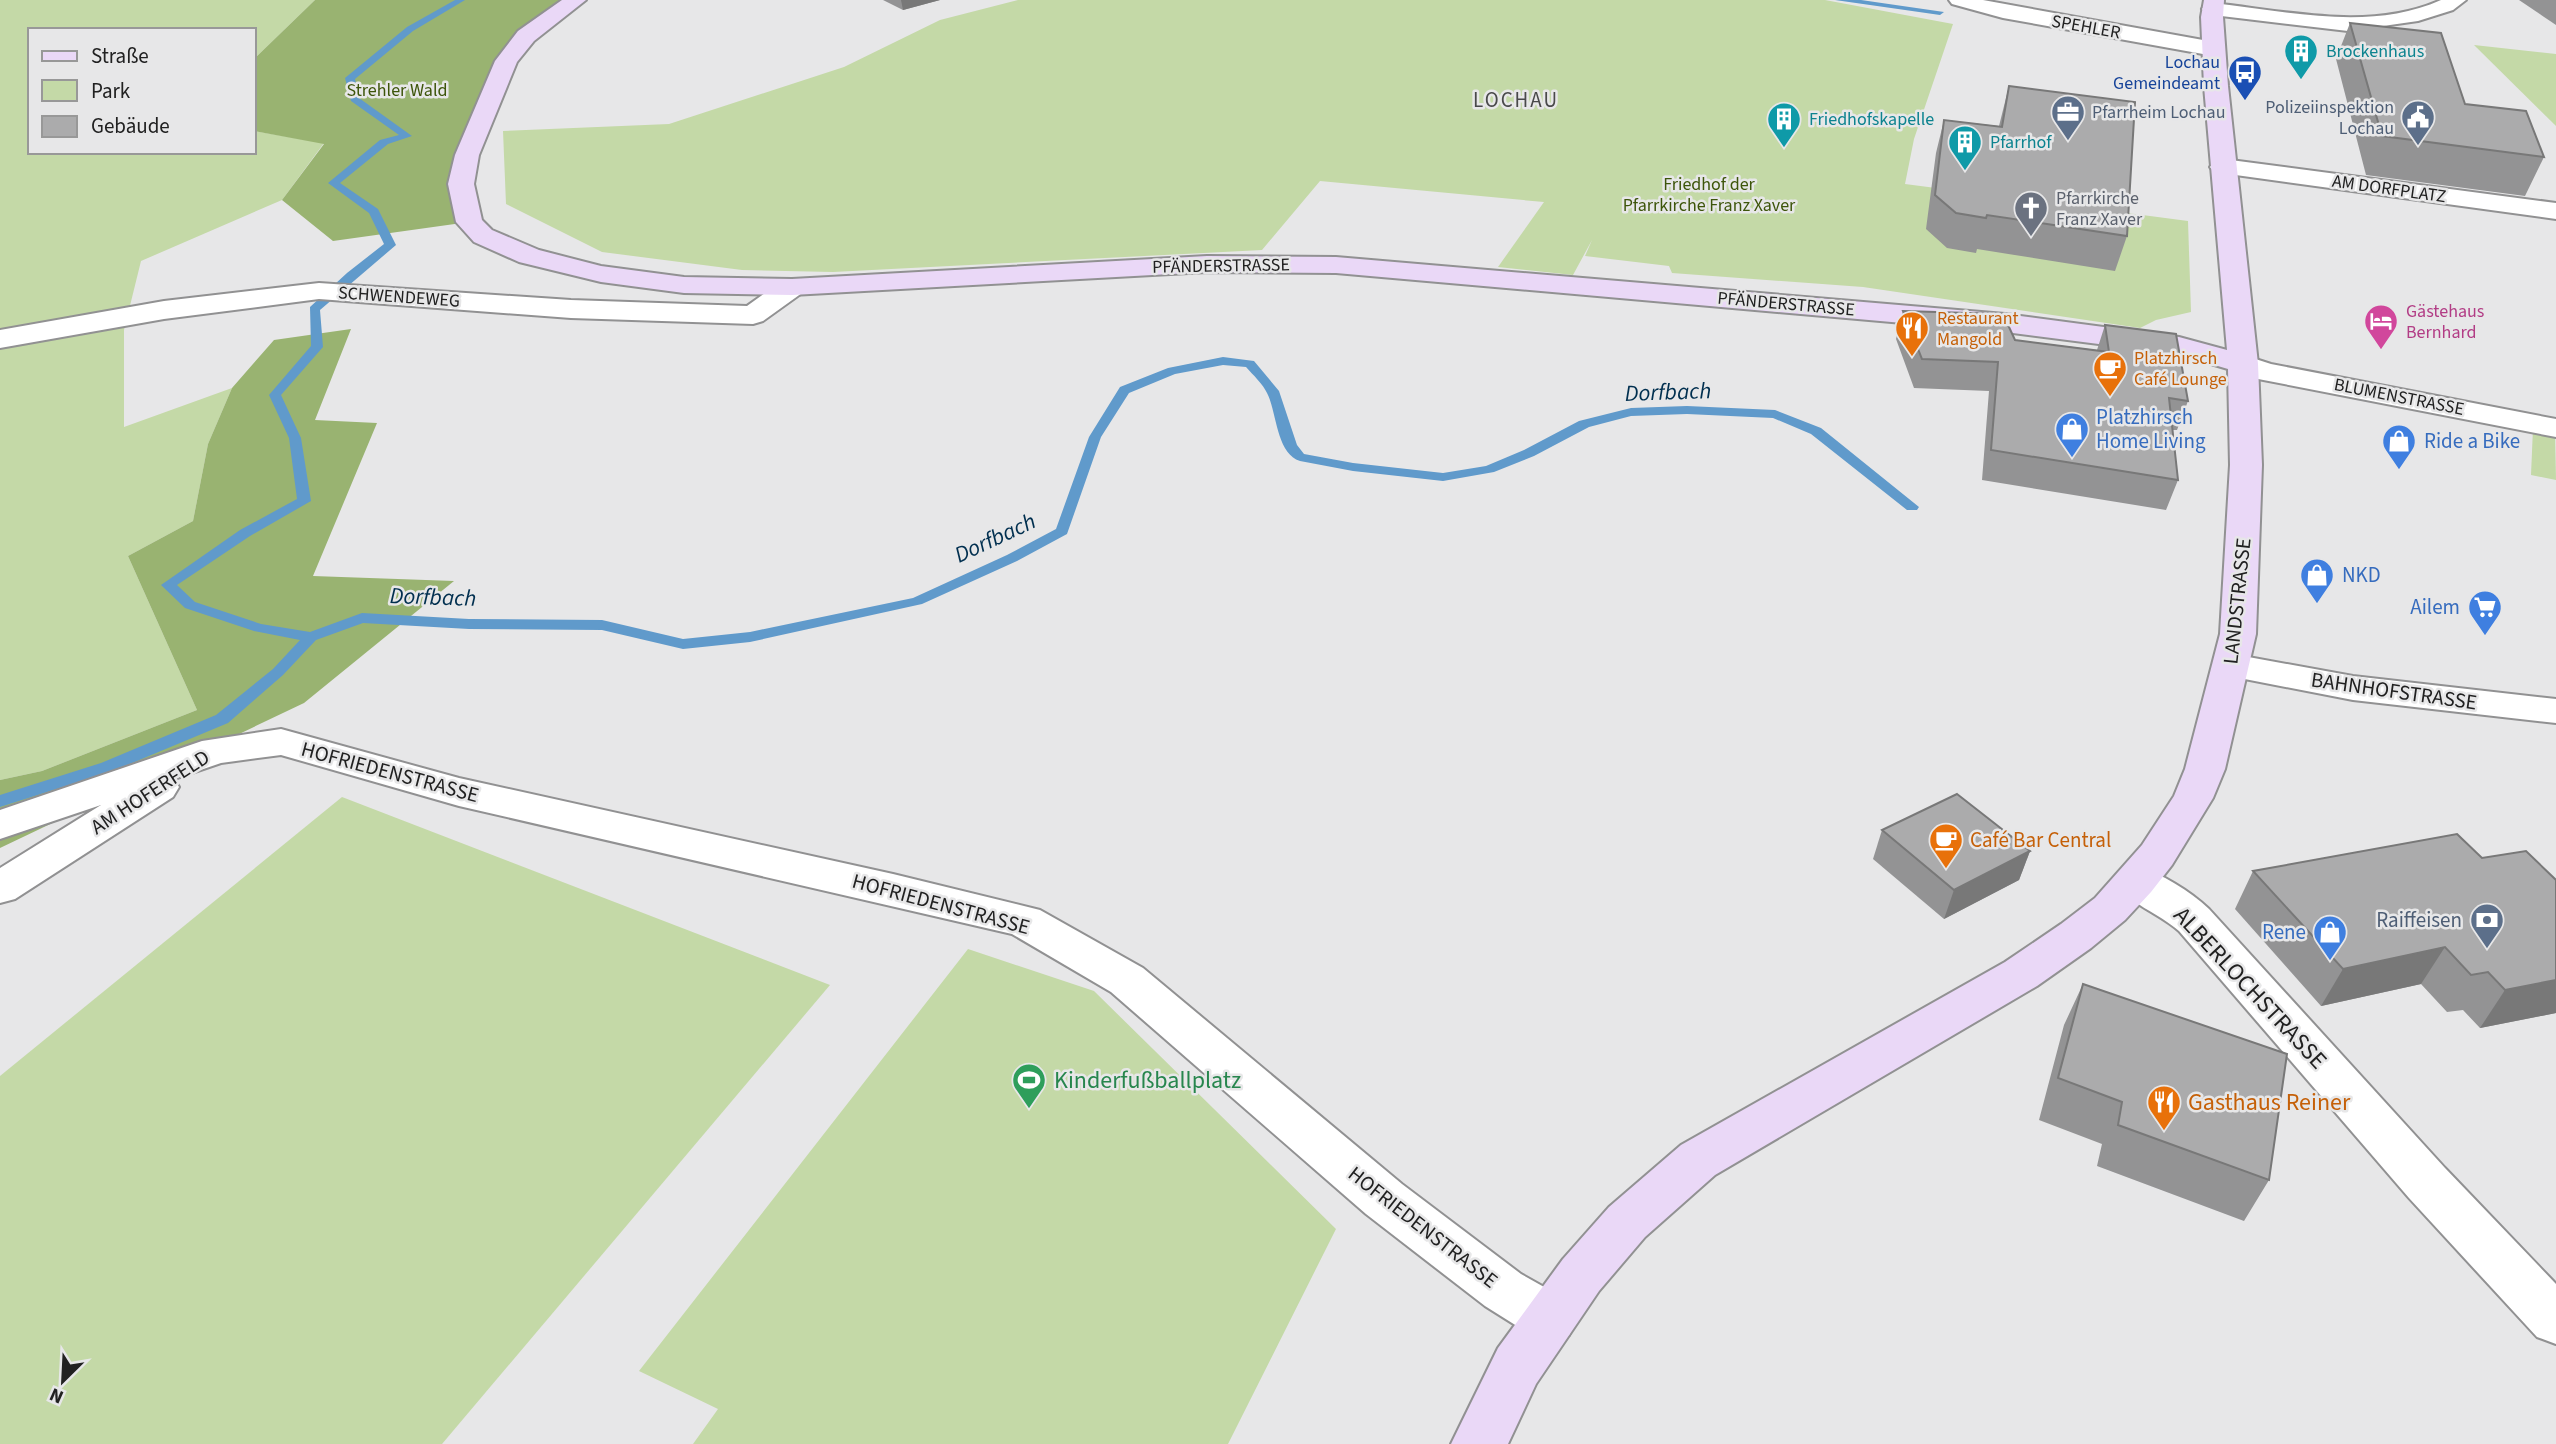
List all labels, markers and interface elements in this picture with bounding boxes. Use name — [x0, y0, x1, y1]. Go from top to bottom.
street label: SPEHLER — [2050, 9, 2122, 45]
legend — [28, 28, 256, 154]
building icon: Brockenhaus — [2282, 32, 2320, 81]
place label: Brockenhaus — [2326, 39, 2424, 64]
text: Straße — [91, 41, 149, 71]
place label: Lochau Gemeindeamt — [2113, 50, 2220, 96]
bus stop icon: Lochau Gemeindeamt — [2226, 53, 2264, 102]
text: Park — [91, 76, 131, 106]
park label: Strehler Wald — [347, 78, 447, 103]
district label: LOCHAU — [1473, 85, 1559, 115]
office icon: Pfarrheim Lochau — [2049, 93, 2087, 142]
place label: Polizeiinspektion Lochau — [2265, 95, 2394, 141]
public building icon: Polizeiinspektion Lochau — [2399, 98, 2437, 147]
building icon: Friedhofskapelle — [1765, 100, 1803, 149]
place label: Pfarrheim Lochau — [2092, 100, 2225, 125]
place label: Friedhofskapelle — [1809, 107, 1934, 132]
text: Gebäude — [91, 111, 170, 141]
building icon: Pfarrhof — [1946, 123, 1984, 172]
place label: Pfarrhof — [1990, 130, 2052, 155]
street label: AM DORFPLATZ — [2330, 169, 2448, 209]
park label: Friedhof der Pfarrkirche Franz Xaver — [1623, 172, 1796, 218]
place label: Pfarrkirche Franz Xaver — [2056, 186, 2143, 232]
church icon: Pfarrkirche Franz Xaver — [2012, 189, 2050, 238]
street label: PFÄNDERSTRASSE — [1152, 252, 1290, 280]
street label: SCHWENDEWEG — [337, 280, 461, 314]
street label: PFÄNDERSTRASSE — [1716, 286, 1856, 322]
place label: Gästehaus Bernhard — [2406, 299, 2484, 345]
hotel icon: Gästehaus Bernhard — [2362, 302, 2400, 351]
place label: Restaurant Mangold — [1937, 306, 2019, 352]
restaurant icon: Restaurant Mangold — [1893, 309, 1931, 358]
place label: Platzhirsch Café Lounge — [2134, 346, 2227, 392]
cafe icon: Platzhirsch Café Lounge — [2091, 349, 2129, 398]
street label: BLUMENSTRASSE — [2332, 372, 2466, 422]
water label: Dorfbach — [1624, 374, 1712, 410]
place label: Platzhirsch Home Living — [2096, 402, 2206, 456]
shop icon: Platzhirsch Home Living — [2053, 410, 2091, 459]
shop icon: Ride a Bike — [2380, 422, 2418, 471]
place label: Ride a Bike — [2424, 426, 2520, 456]
water label: Dorfbach — [949, 505, 1041, 571]
street label: LANDSTRASSE — [2215, 536, 2259, 666]
shop icon: NKD — [2298, 556, 2336, 605]
place label: NKD — [2342, 560, 2381, 590]
water label: Dorfbach — [389, 579, 477, 615]
supermarket icon: Ailem — [2466, 588, 2504, 637]
place label: Ailem — [2410, 592, 2460, 622]
street label: BAHNHOFSTRASSE — [2309, 665, 2479, 717]
street label: HOFRIEDENSTRASSE — [298, 734, 482, 810]
street label: AM HOFERFELD — [85, 742, 215, 842]
cafe icon: Café Bar Central — [1927, 821, 1965, 870]
place label: Café Bar Central — [1970, 825, 2111, 855]
street label: HOFRIEDENSTRASSE — [849, 866, 1033, 942]
street label: ALBERLOCHSTRASSE — [2165, 899, 2335, 1077]
bank icon: Raiffeisen — [2468, 901, 2506, 950]
place label: Raiffeisen — [2376, 905, 2462, 935]
shop icon: Rene — [2311, 913, 2349, 962]
place label: Rene — [2262, 917, 2306, 947]
sports icon: Kinderfußballplatz — [1010, 1061, 1048, 1110]
place label: Kinderfußballplatz — [1054, 1063, 1241, 1098]
restaurant icon: Gasthaus Reiner — [2145, 1083, 2183, 1132]
place label: Gasthaus Reiner — [2188, 1085, 2351, 1120]
street label: HOFRIEDENSTRASSE — [1342, 1159, 1504, 1295]
north arrow — [28, 1346, 98, 1416]
text: N — [45, 1380, 68, 1410]

